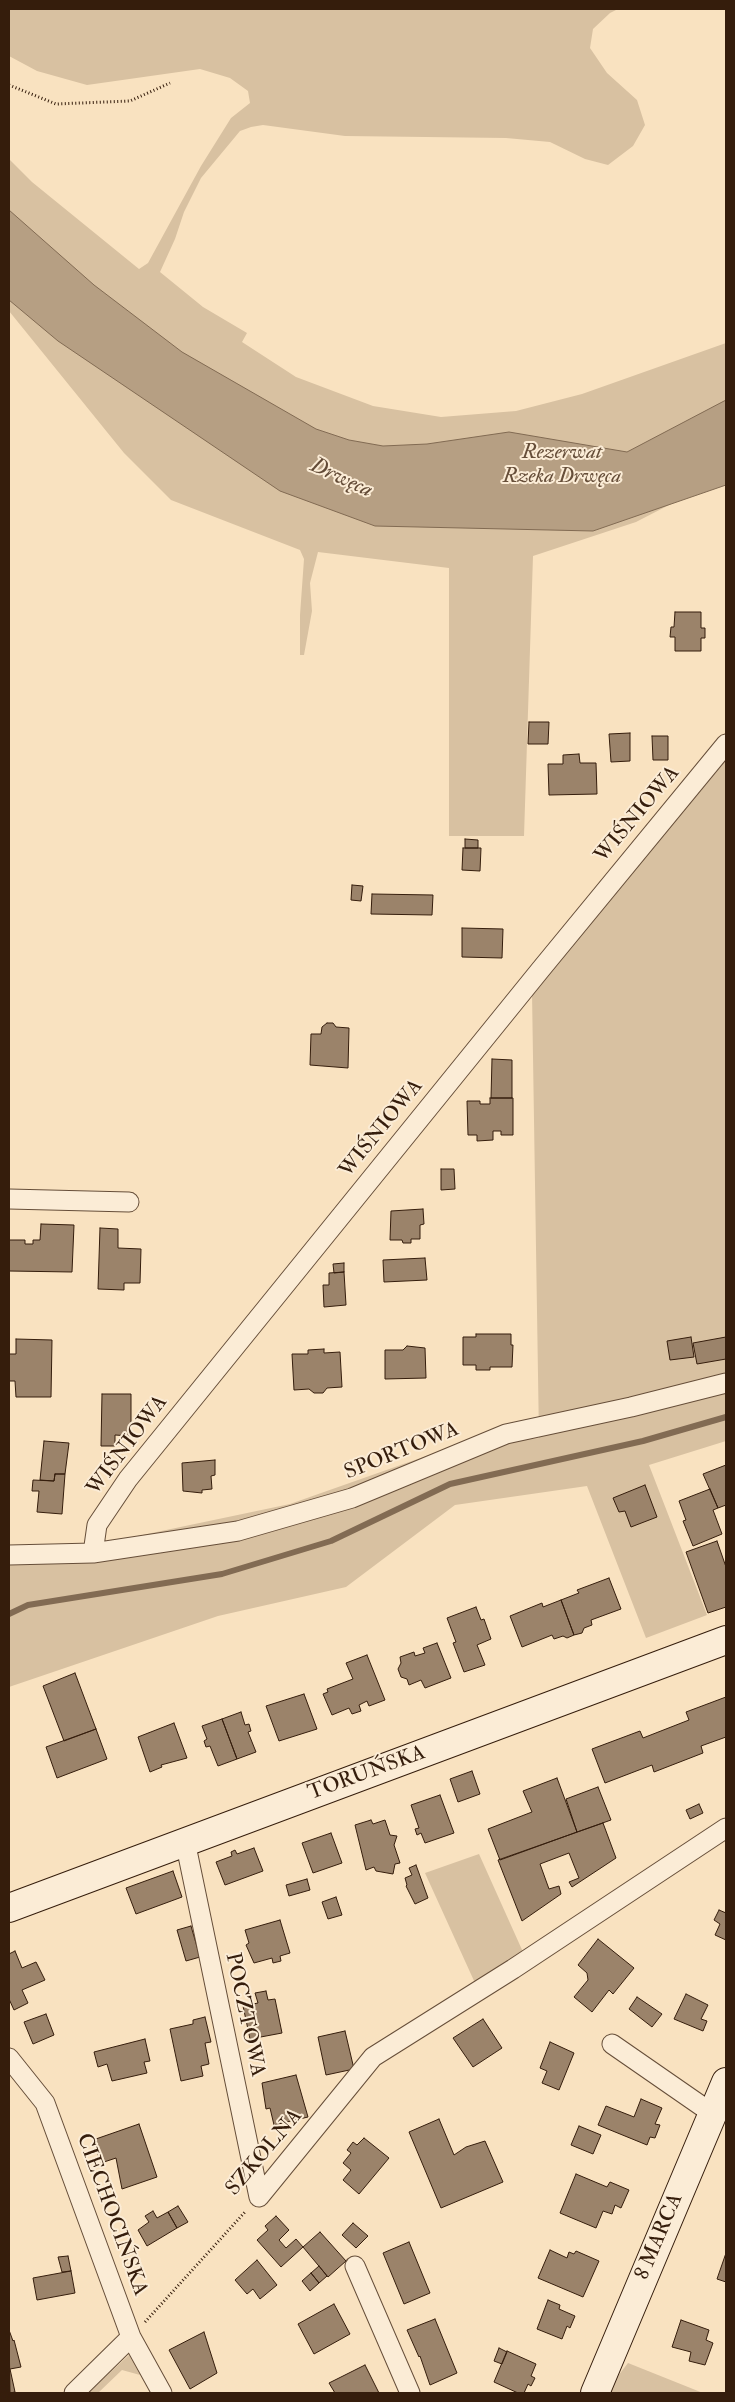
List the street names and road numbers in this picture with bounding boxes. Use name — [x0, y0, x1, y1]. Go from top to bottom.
street label: WIŚNIOWA — [590, 761, 686, 869]
street label: WIŚNIOWA — [335, 1075, 429, 1183]
street label: WIŚNIOWA — [82, 1391, 174, 1501]
street label: SPORTOWA — [341, 1418, 463, 1486]
street label: TORUŃSKA — [305, 1741, 429, 1807]
street label: POCZTOWA — [219, 1951, 269, 2079]
street label: SZKOLNA — [222, 2105, 308, 2201]
street label: CIECHOCIŃSKA — [70, 2130, 152, 2300]
street label: 8 MARCA — [631, 2190, 689, 2284]

